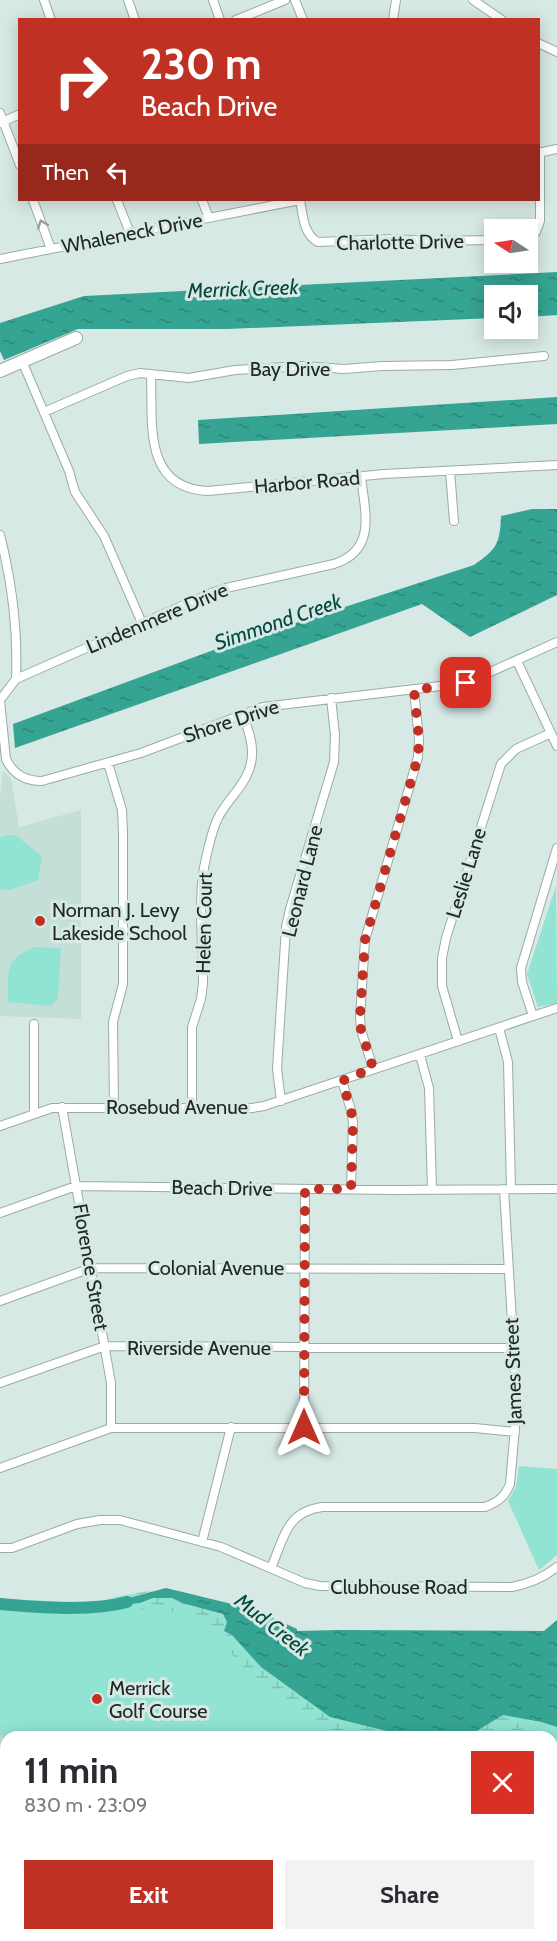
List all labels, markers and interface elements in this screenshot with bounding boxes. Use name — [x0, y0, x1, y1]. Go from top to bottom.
text: 230 m — [141, 38, 261, 90]
icon: right — [42, 42, 120, 120]
text: Beach Drive — [141, 90, 277, 123]
icon: left — [101, 156, 134, 189]
text: Then — [42, 159, 89, 186]
street label: Whaleneck Drive — [60, 208, 204, 258]
one-way arrow — [36, 219, 49, 230]
north arrow — [484, 219, 538, 273]
map controls — [484, 219, 538, 339]
street label: Charlotte Drive — [336, 229, 464, 255]
water label: Merrick Creek — [186, 274, 300, 303]
button: sound — [484, 285, 538, 339]
street label: Bay Drive — [250, 357, 330, 381]
street label: Harbor Road — [253, 465, 361, 499]
street label: Lindenmere Drive — [83, 577, 231, 659]
water label: Simmond Creek — [211, 588, 346, 655]
pin — [440, 657, 491, 708]
icon: arrive — [449, 666, 482, 699]
street label: Shore Drive — [180, 694, 282, 748]
street label: Leonard Lane — [277, 823, 327, 939]
street label: Leslie Lane — [441, 825, 491, 921]
street label: Helen Court — [191, 872, 217, 974]
place label: Norman J. Levy Lakeside School — [52, 898, 187, 945]
marker: Norman J. Levy Lakeside School — [33, 914, 47, 928]
street label: Rosebud Avenue — [106, 1095, 248, 1119]
street label: Beach Drive — [171, 1175, 273, 1201]
street label: Florence Street — [68, 1202, 114, 1333]
street label: Colonial Avenue — [148, 1256, 284, 1280]
street label: James Street — [499, 1317, 527, 1426]
street label: Riverside Avenue — [127, 1336, 271, 1360]
position arrow — [272, 1395, 336, 1459]
street label: Clubhouse Road — [330, 1575, 468, 1599]
water label: Mud Creek — [229, 1587, 315, 1662]
place label: Merrick Golf Course — [109, 1676, 208, 1723]
marker: Merrick Golf Course — [90, 1692, 104, 1706]
text: 11 min — [24, 1748, 118, 1792]
button: close — [471, 1751, 534, 1814]
text: 830 m · 23:09 — [24, 1793, 147, 1817]
button: Exit — [24, 1860, 273, 1929]
button: Share — [285, 1860, 534, 1929]

